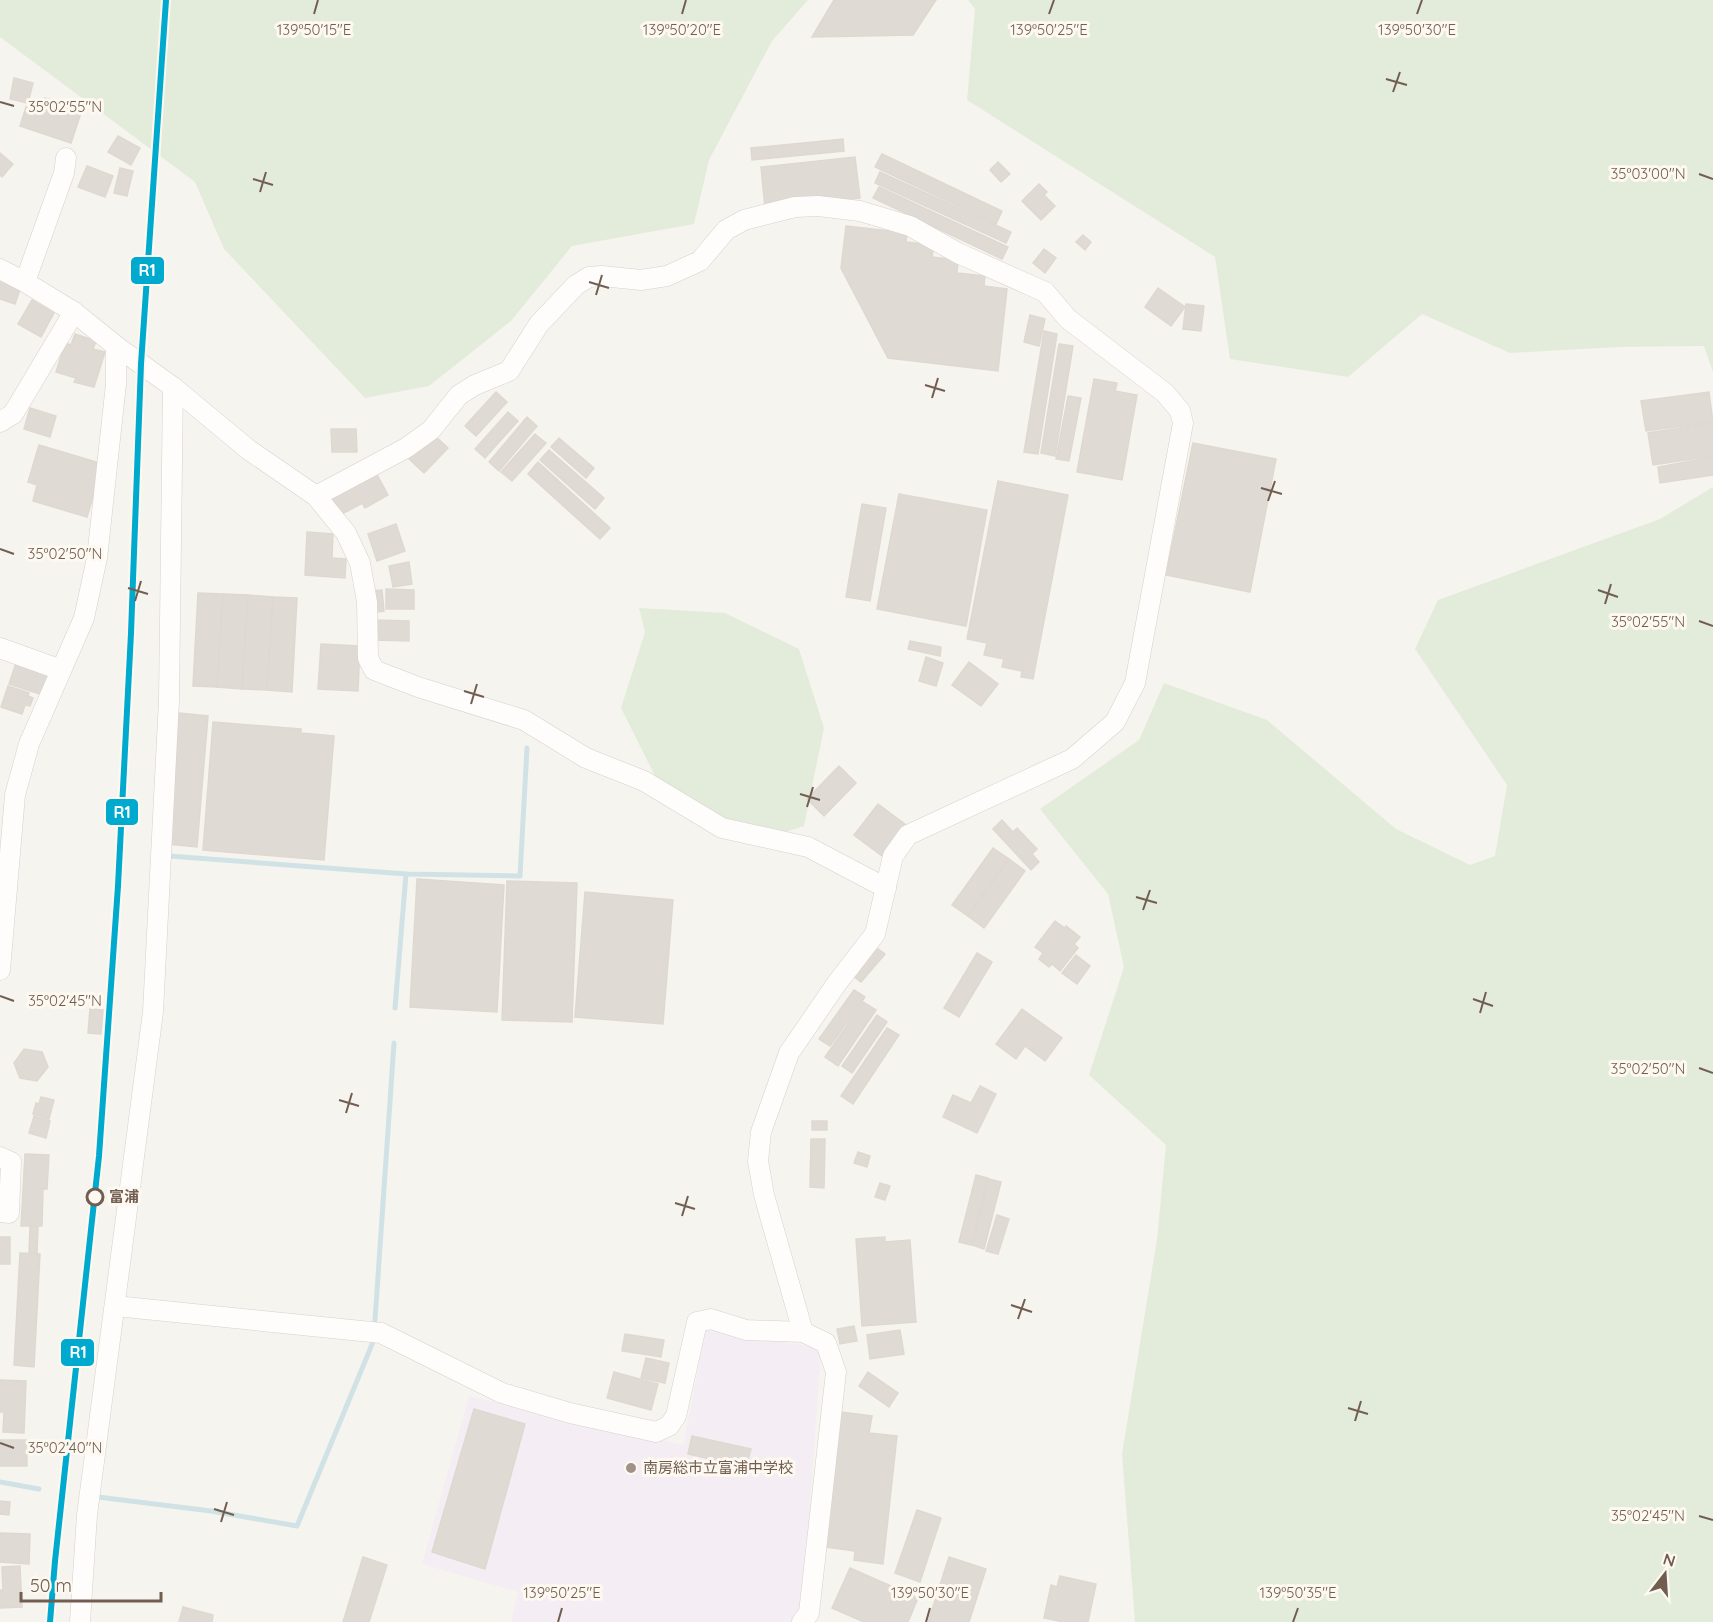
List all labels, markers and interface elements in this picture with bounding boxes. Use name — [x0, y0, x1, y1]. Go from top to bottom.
text: 139°50'15"E — [277, 20, 351, 39]
text: 139°50'20"E — [643, 20, 721, 39]
text: 139°50'25"E — [1010, 20, 1088, 39]
text: 139°50'30"E — [1378, 20, 1456, 39]
text: 35°02'55"N — [28, 97, 102, 116]
text: 35°03'00"N — [1610, 164, 1686, 183]
line badge: R1 — [130, 256, 165, 285]
text: R1 — [138, 260, 156, 280]
text: 35°02'50"N — [28, 544, 102, 563]
text: 35°02'55"N — [1611, 612, 1685, 631]
line badge: R1 — [105, 798, 139, 826]
text: R1 — [113, 802, 131, 822]
text: 35°02'45"N — [28, 991, 102, 1010]
text: 35°02'50"N — [1611, 1059, 1685, 1078]
place label: 富浦 — [109, 1187, 139, 1206]
marker: 富浦 — [86, 1188, 104, 1206]
line badge: R1 — [60, 1338, 95, 1367]
text: R1 — [69, 1342, 87, 1362]
text: 35°02'40"N — [28, 1438, 102, 1457]
place label: 南房総市立富浦中学校 — [643, 1458, 793, 1477]
marker: 南房総市立富浦中学校 — [624, 1461, 638, 1475]
text: 35°02'45"N — [1611, 1506, 1685, 1525]
north arrow — [1635, 1544, 1695, 1604]
text: N — [1661, 1548, 1678, 1571]
scale bar — [21, 1565, 160, 1603]
text: 50 m — [30, 1574, 72, 1597]
text: 139°50'25"E — [523, 1583, 601, 1602]
text: 139°50'30"E — [891, 1583, 969, 1602]
text: 139°50'35"E — [1259, 1583, 1337, 1602]

